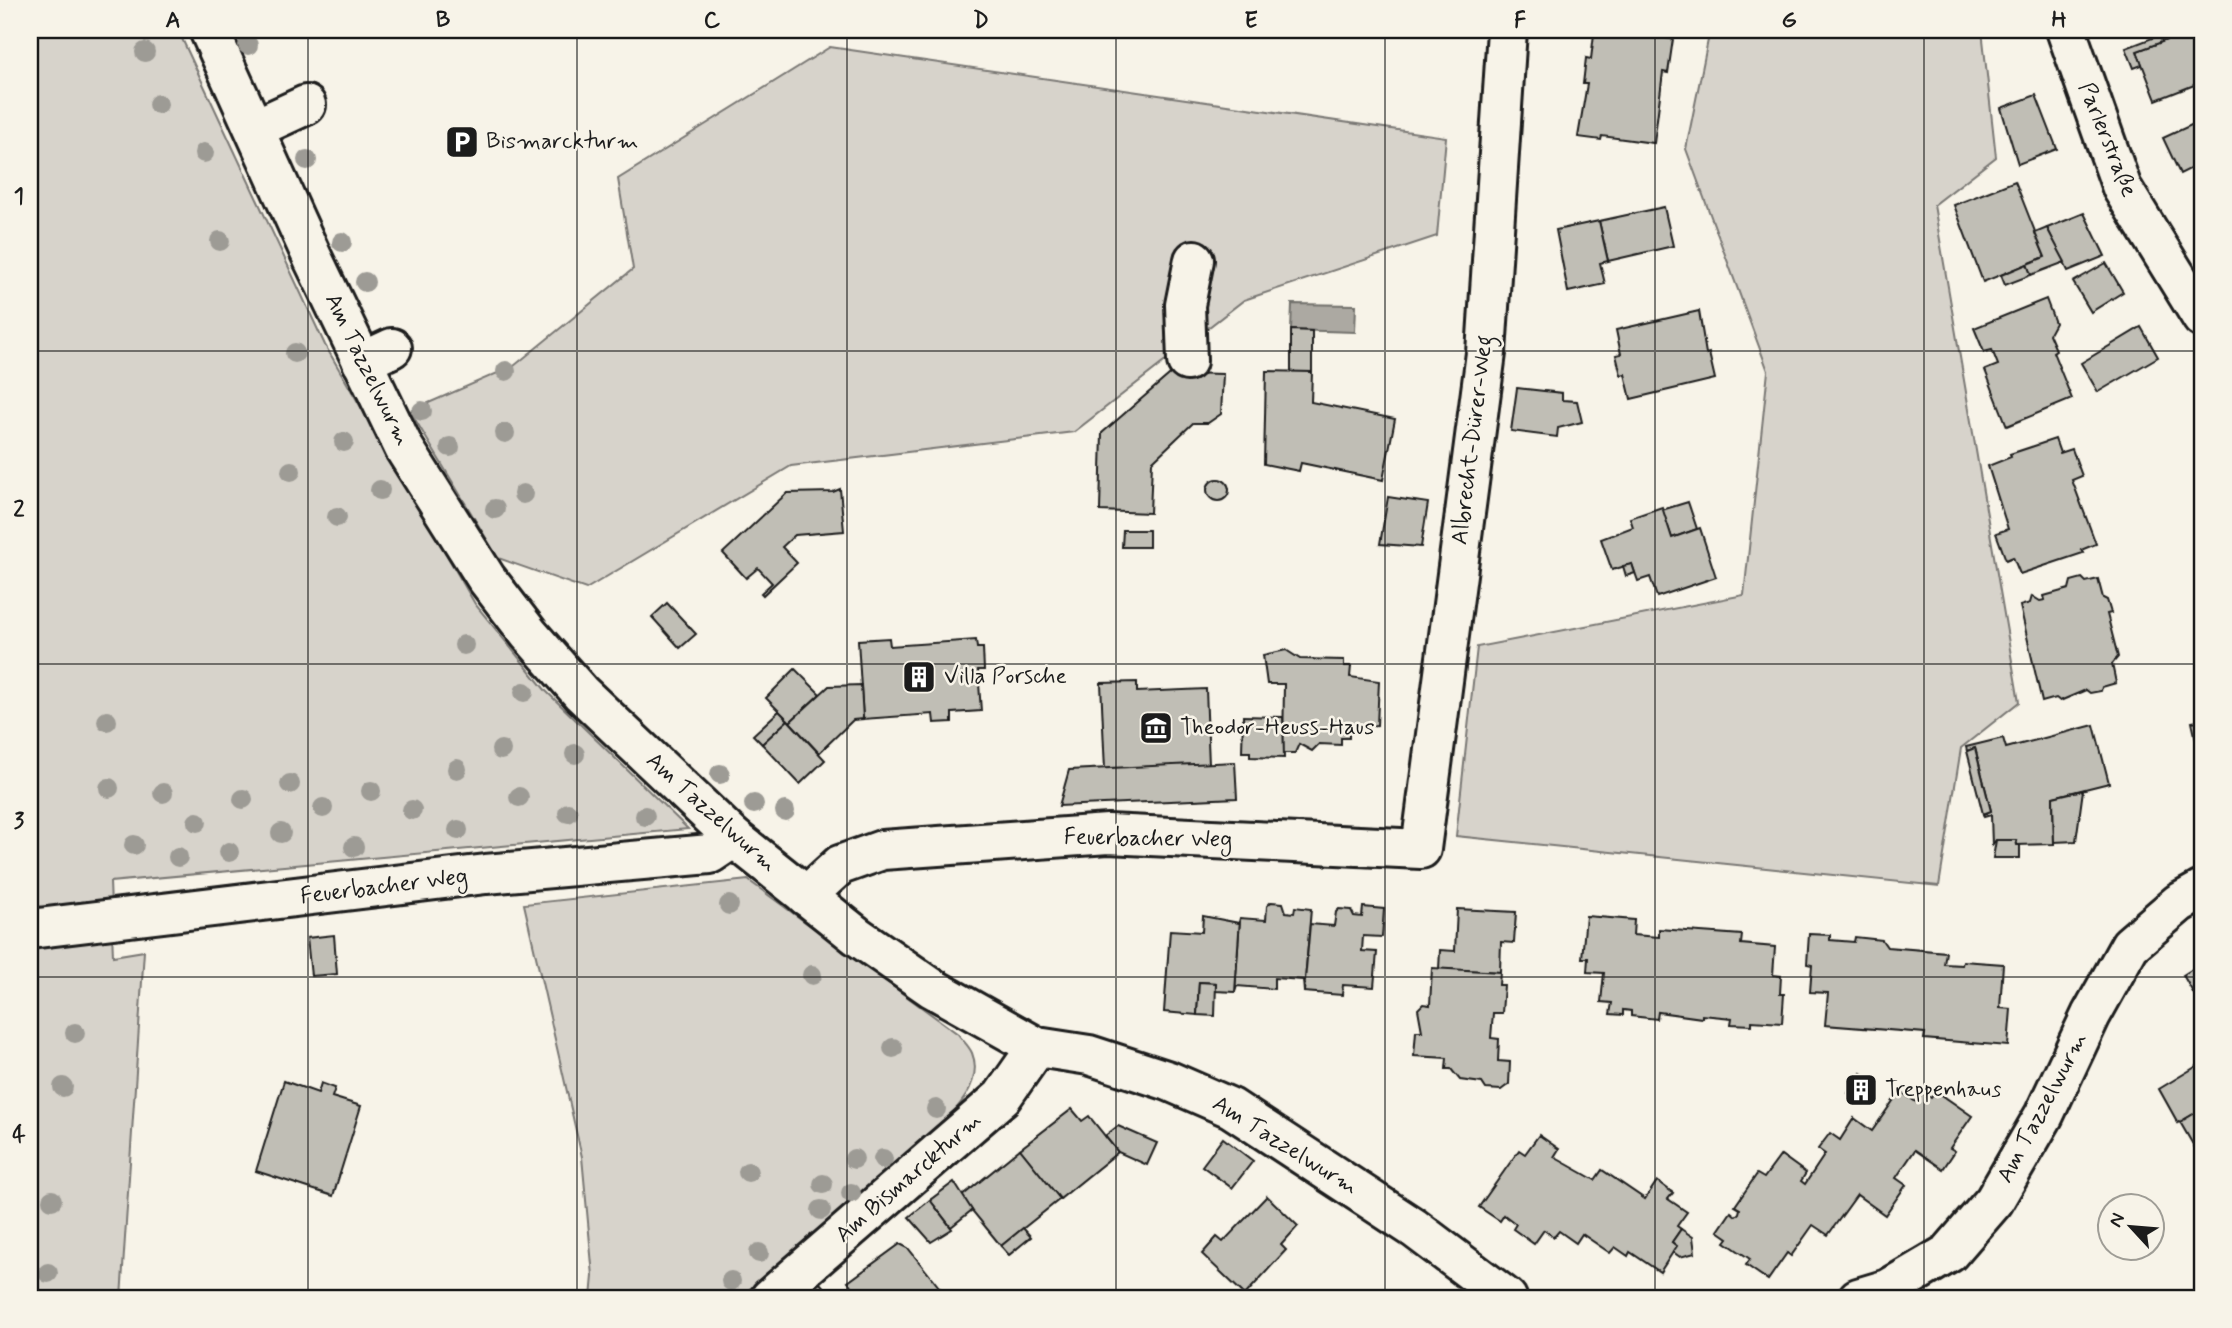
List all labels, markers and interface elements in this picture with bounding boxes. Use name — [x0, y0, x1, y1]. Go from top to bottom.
text: A — [165, 6, 181, 36]
text: B — [436, 6, 451, 36]
text: C — [704, 6, 721, 36]
text: D — [973, 6, 989, 36]
text: E — [1244, 6, 1258, 36]
text: F — [1514, 6, 1526, 36]
text: G — [1781, 6, 1797, 36]
text: H — [2051, 6, 2067, 36]
street label: Parlerstraße — [2070, 78, 2144, 202]
parking icon: Bismarckturm — [443, 123, 481, 161]
place label: Bismarckturm — [486, 127, 638, 157]
text: 1 — [14, 182, 24, 212]
street label: Am Tazzelwurm — [317, 289, 417, 451]
street label: Albrecht-Dürer-Weg — [1445, 333, 1503, 547]
text: 2 — [13, 495, 25, 525]
building icon: Villa Porsche — [900, 658, 938, 696]
place label: Villa Porsche — [944, 662, 1067, 692]
museum icon: Theodor-Heuss-Haus — [1137, 709, 1175, 747]
place label: Theodor-Heuss-Haus — [1180, 713, 1375, 743]
street label: Am Tazzelwurm — [639, 746, 783, 880]
text: 3 — [14, 807, 25, 837]
street label: Feuerbacher Weg — [1064, 823, 1232, 857]
street label: Feuerbacher Weg — [299, 862, 470, 914]
street label: Am Tazzelwurm — [1991, 1028, 2095, 1188]
building icon: Treppenhaus — [1842, 1071, 1880, 1109]
place label: Treppenhaus — [1885, 1075, 2001, 1105]
street label: Am Tazzelwurm — [1207, 1089, 1363, 1203]
street label: Am Bismarckturm — [829, 1106, 989, 1250]
text: 4 — [12, 1120, 26, 1150]
north arrow — [2096, 1192, 2166, 1262]
text: N — [2103, 1209, 2131, 1231]

